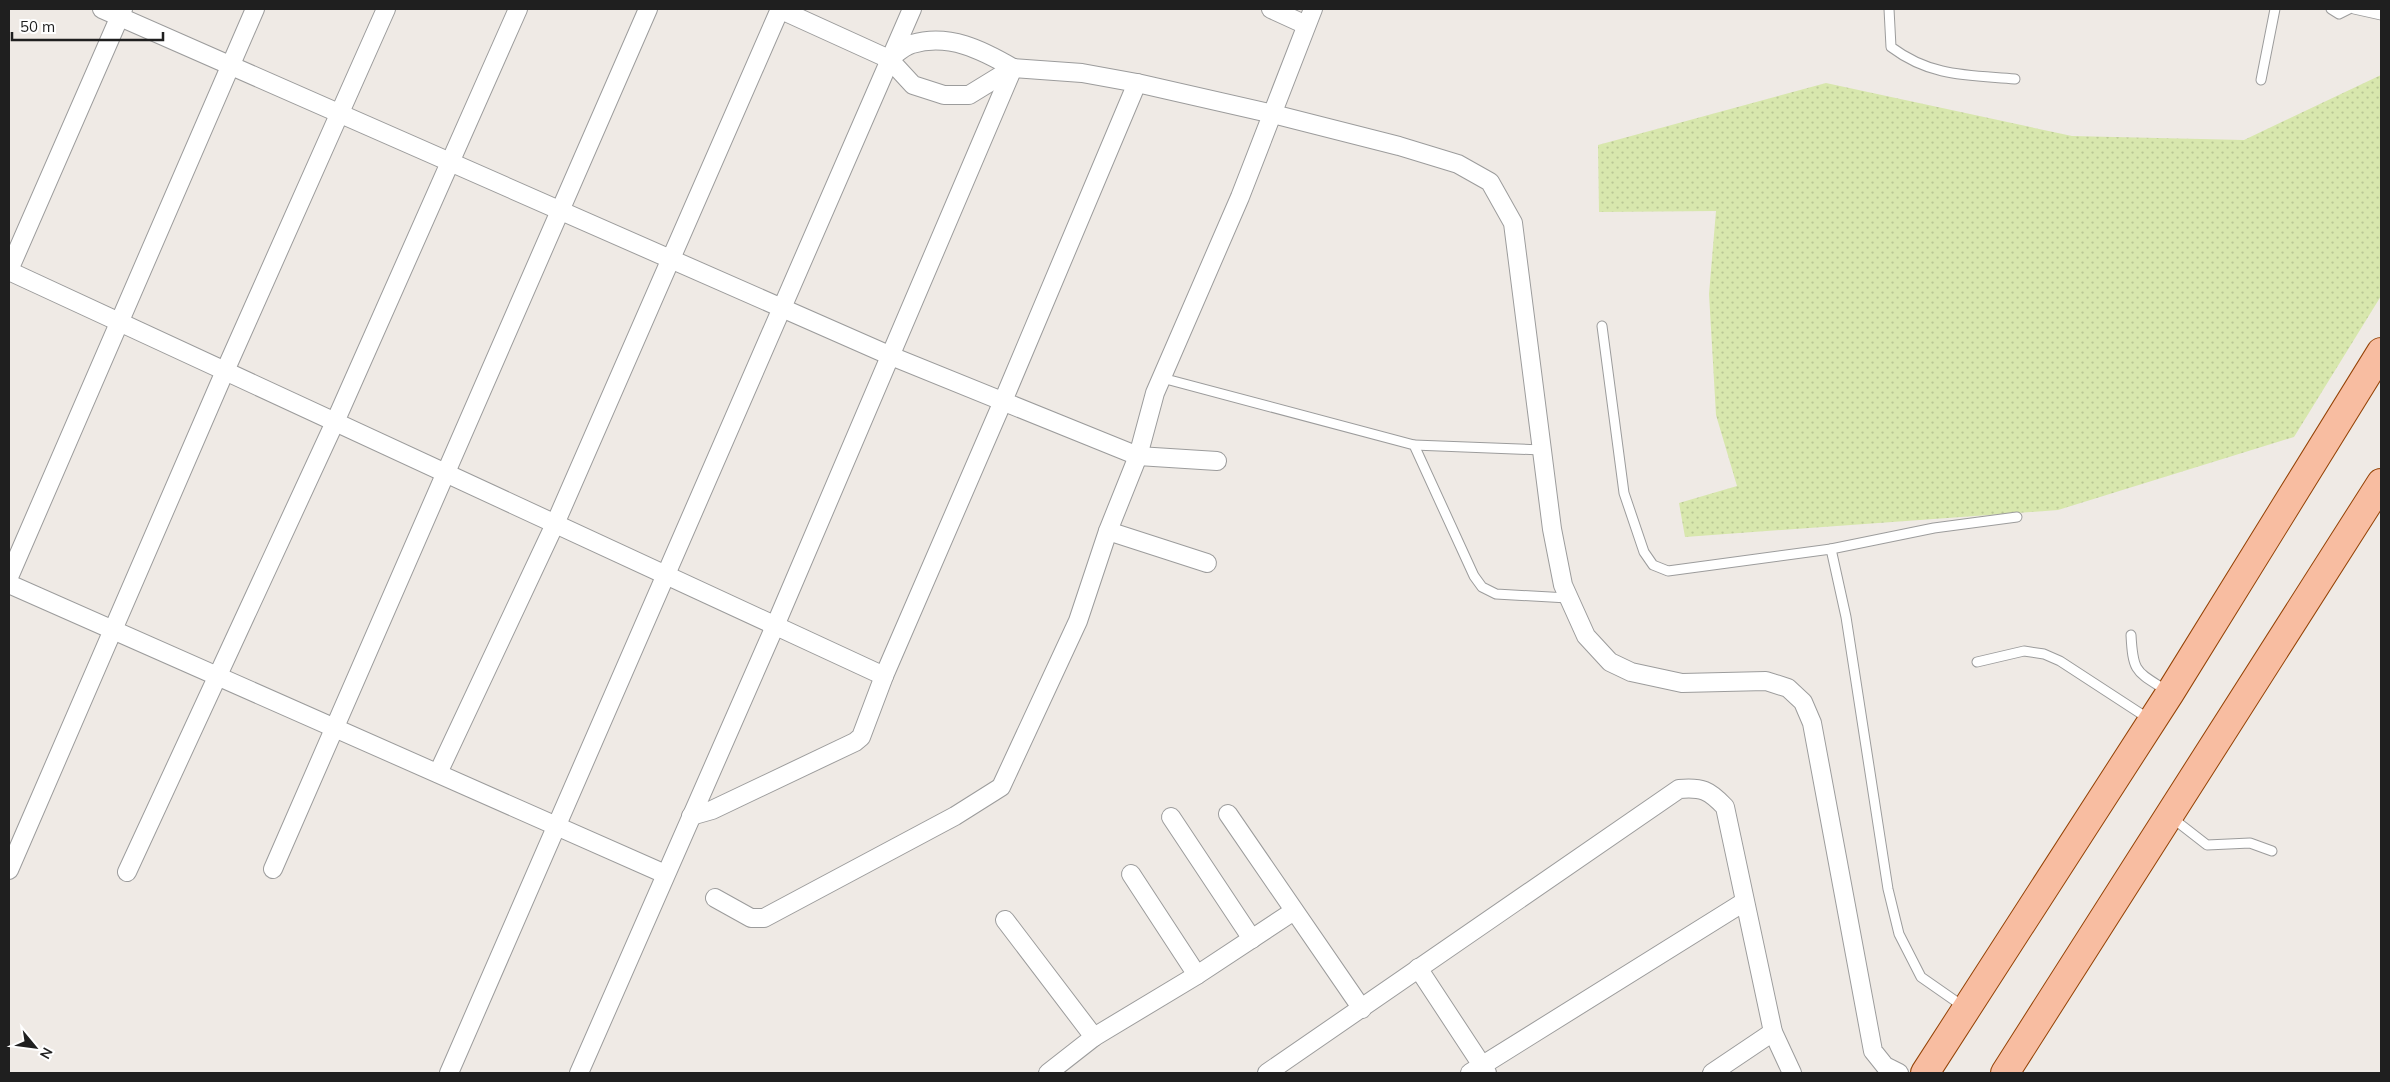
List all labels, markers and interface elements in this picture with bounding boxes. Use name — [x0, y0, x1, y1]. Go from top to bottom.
scale bar — [12, 10, 164, 42]
text: 50 m — [20, 17, 55, 36]
north arrow — [10, 1022, 60, 1072]
text: N — [36, 1044, 57, 1062]

